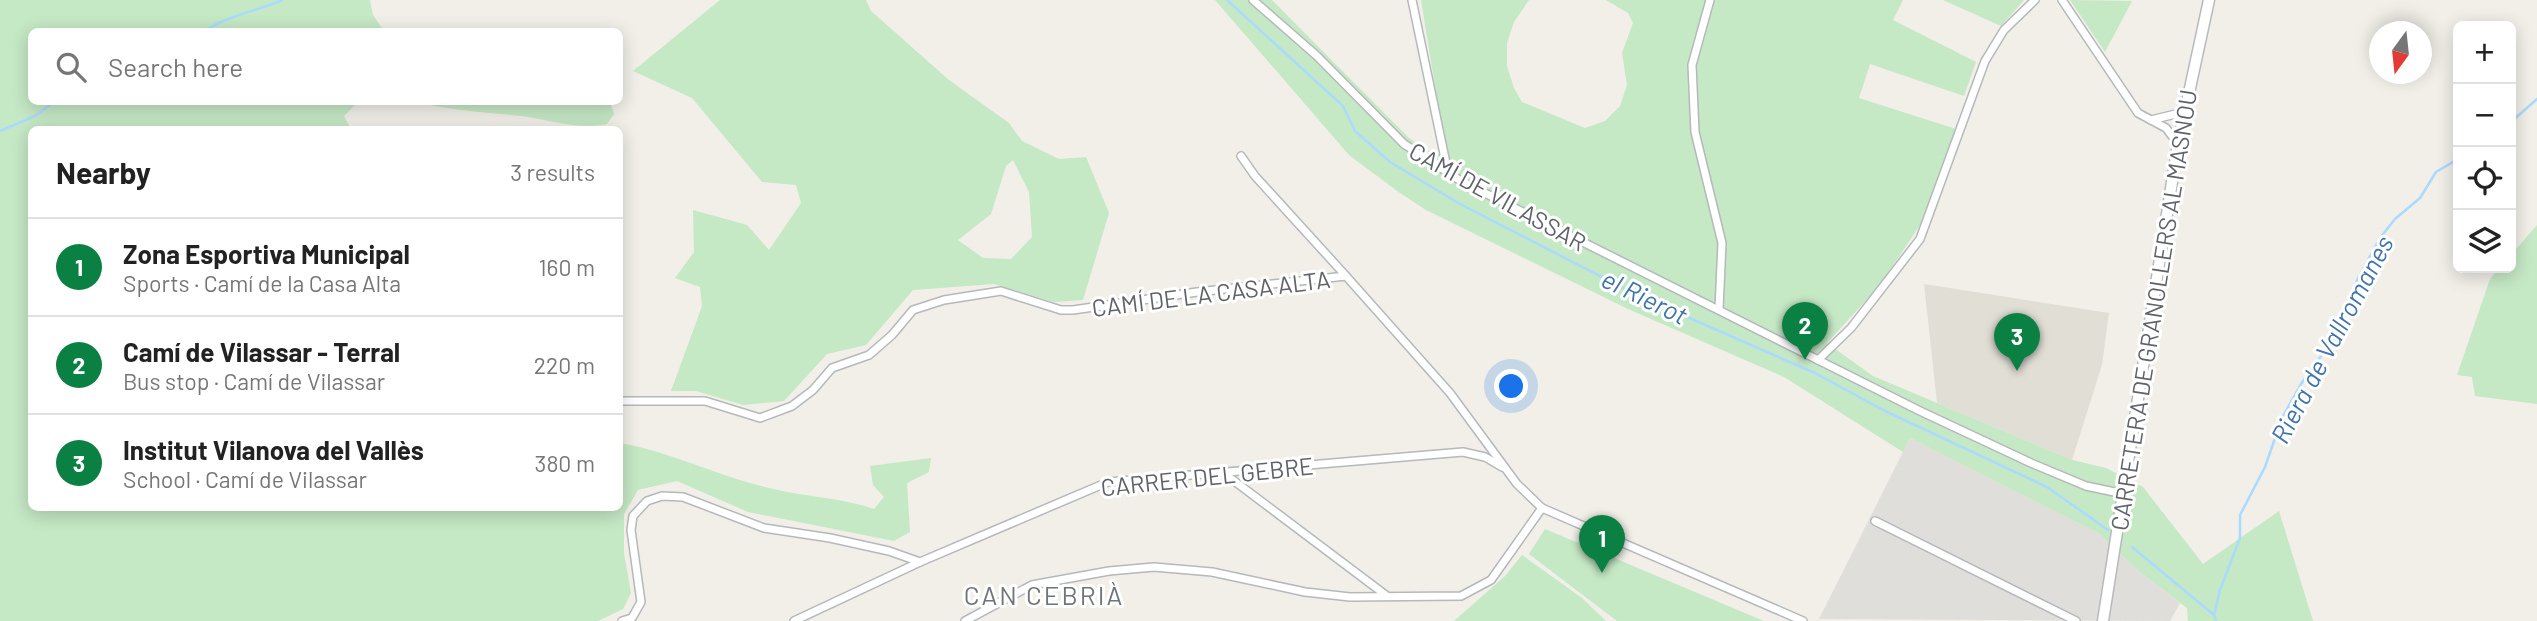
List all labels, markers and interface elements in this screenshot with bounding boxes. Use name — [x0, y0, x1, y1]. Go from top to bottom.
north arrow — [2369, 21, 2432, 84]
map controls — [2453, 21, 2516, 273]
button: + — [2453, 21, 2516, 84]
search box — [28, 28, 623, 105]
icon: search — [52, 48, 90, 86]
text: Search here — [108, 51, 243, 82]
button: − — [2453, 84, 2516, 147]
street label: CARRETERA DE GRANOLLERS AL MASNOU — [2104, 87, 2202, 533]
street label: CAMÍ DE VILASSAR — [1405, 135, 1591, 257]
button: locate — [2453, 147, 2516, 210]
text: Nearby — [56, 154, 151, 190]
text: 3 results — [510, 158, 595, 186]
button: layers — [2453, 210, 2516, 273]
water label: Riera de Vallromanes — [2263, 230, 2399, 448]
text: Zona Esportiva Municipal — [123, 238, 410, 269]
text: 1 — [75, 253, 83, 281]
text: 160 m — [538, 253, 595, 281]
water label: el Rierot — [1597, 262, 1693, 330]
street label: CAMÍ DE LA CASA ALTA — [1090, 264, 1332, 322]
text: Sports · Camí de la Casa Alta — [123, 269, 401, 297]
pin: 2 — [1782, 302, 1828, 360]
pin: 3 — [1994, 313, 2040, 371]
text: Camí de Vilassar - Terral — [123, 336, 400, 367]
text: 2 — [73, 351, 85, 379]
text: 220 m — [534, 351, 595, 379]
text: Bus stop · Camí de Vilassar — [123, 367, 385, 395]
your location — [1494, 369, 1528, 403]
text: Institut Vilanova del Vallès — [123, 434, 424, 465]
text: 3 — [73, 449, 85, 477]
text: 380 m — [535, 449, 595, 477]
street label: CARRER DEL GEBRE — [1099, 450, 1315, 502]
text: School · Camí de Vilassar — [123, 465, 367, 493]
pin: 1 — [1579, 515, 1625, 573]
district label: CAN CEBRIÀ — [964, 579, 1124, 610]

